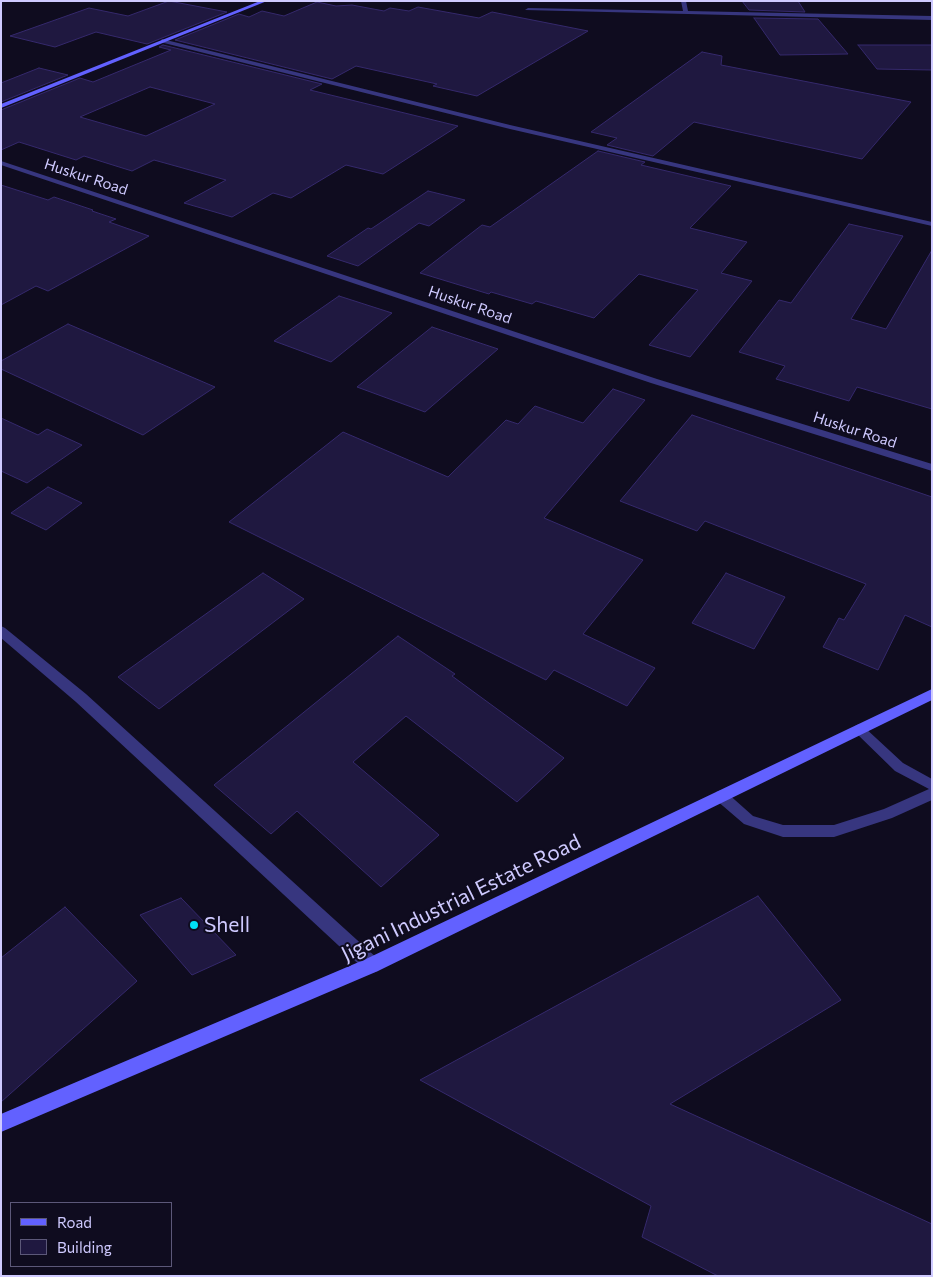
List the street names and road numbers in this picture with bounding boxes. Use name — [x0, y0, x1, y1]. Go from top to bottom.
street label: Huskur Road — [42, 155, 130, 199]
street label: Huskur Road — [426, 282, 514, 328]
street label: Huskur Road — [811, 408, 899, 452]
street label: Jigani Industrial Estate Road — [337, 829, 585, 967]

